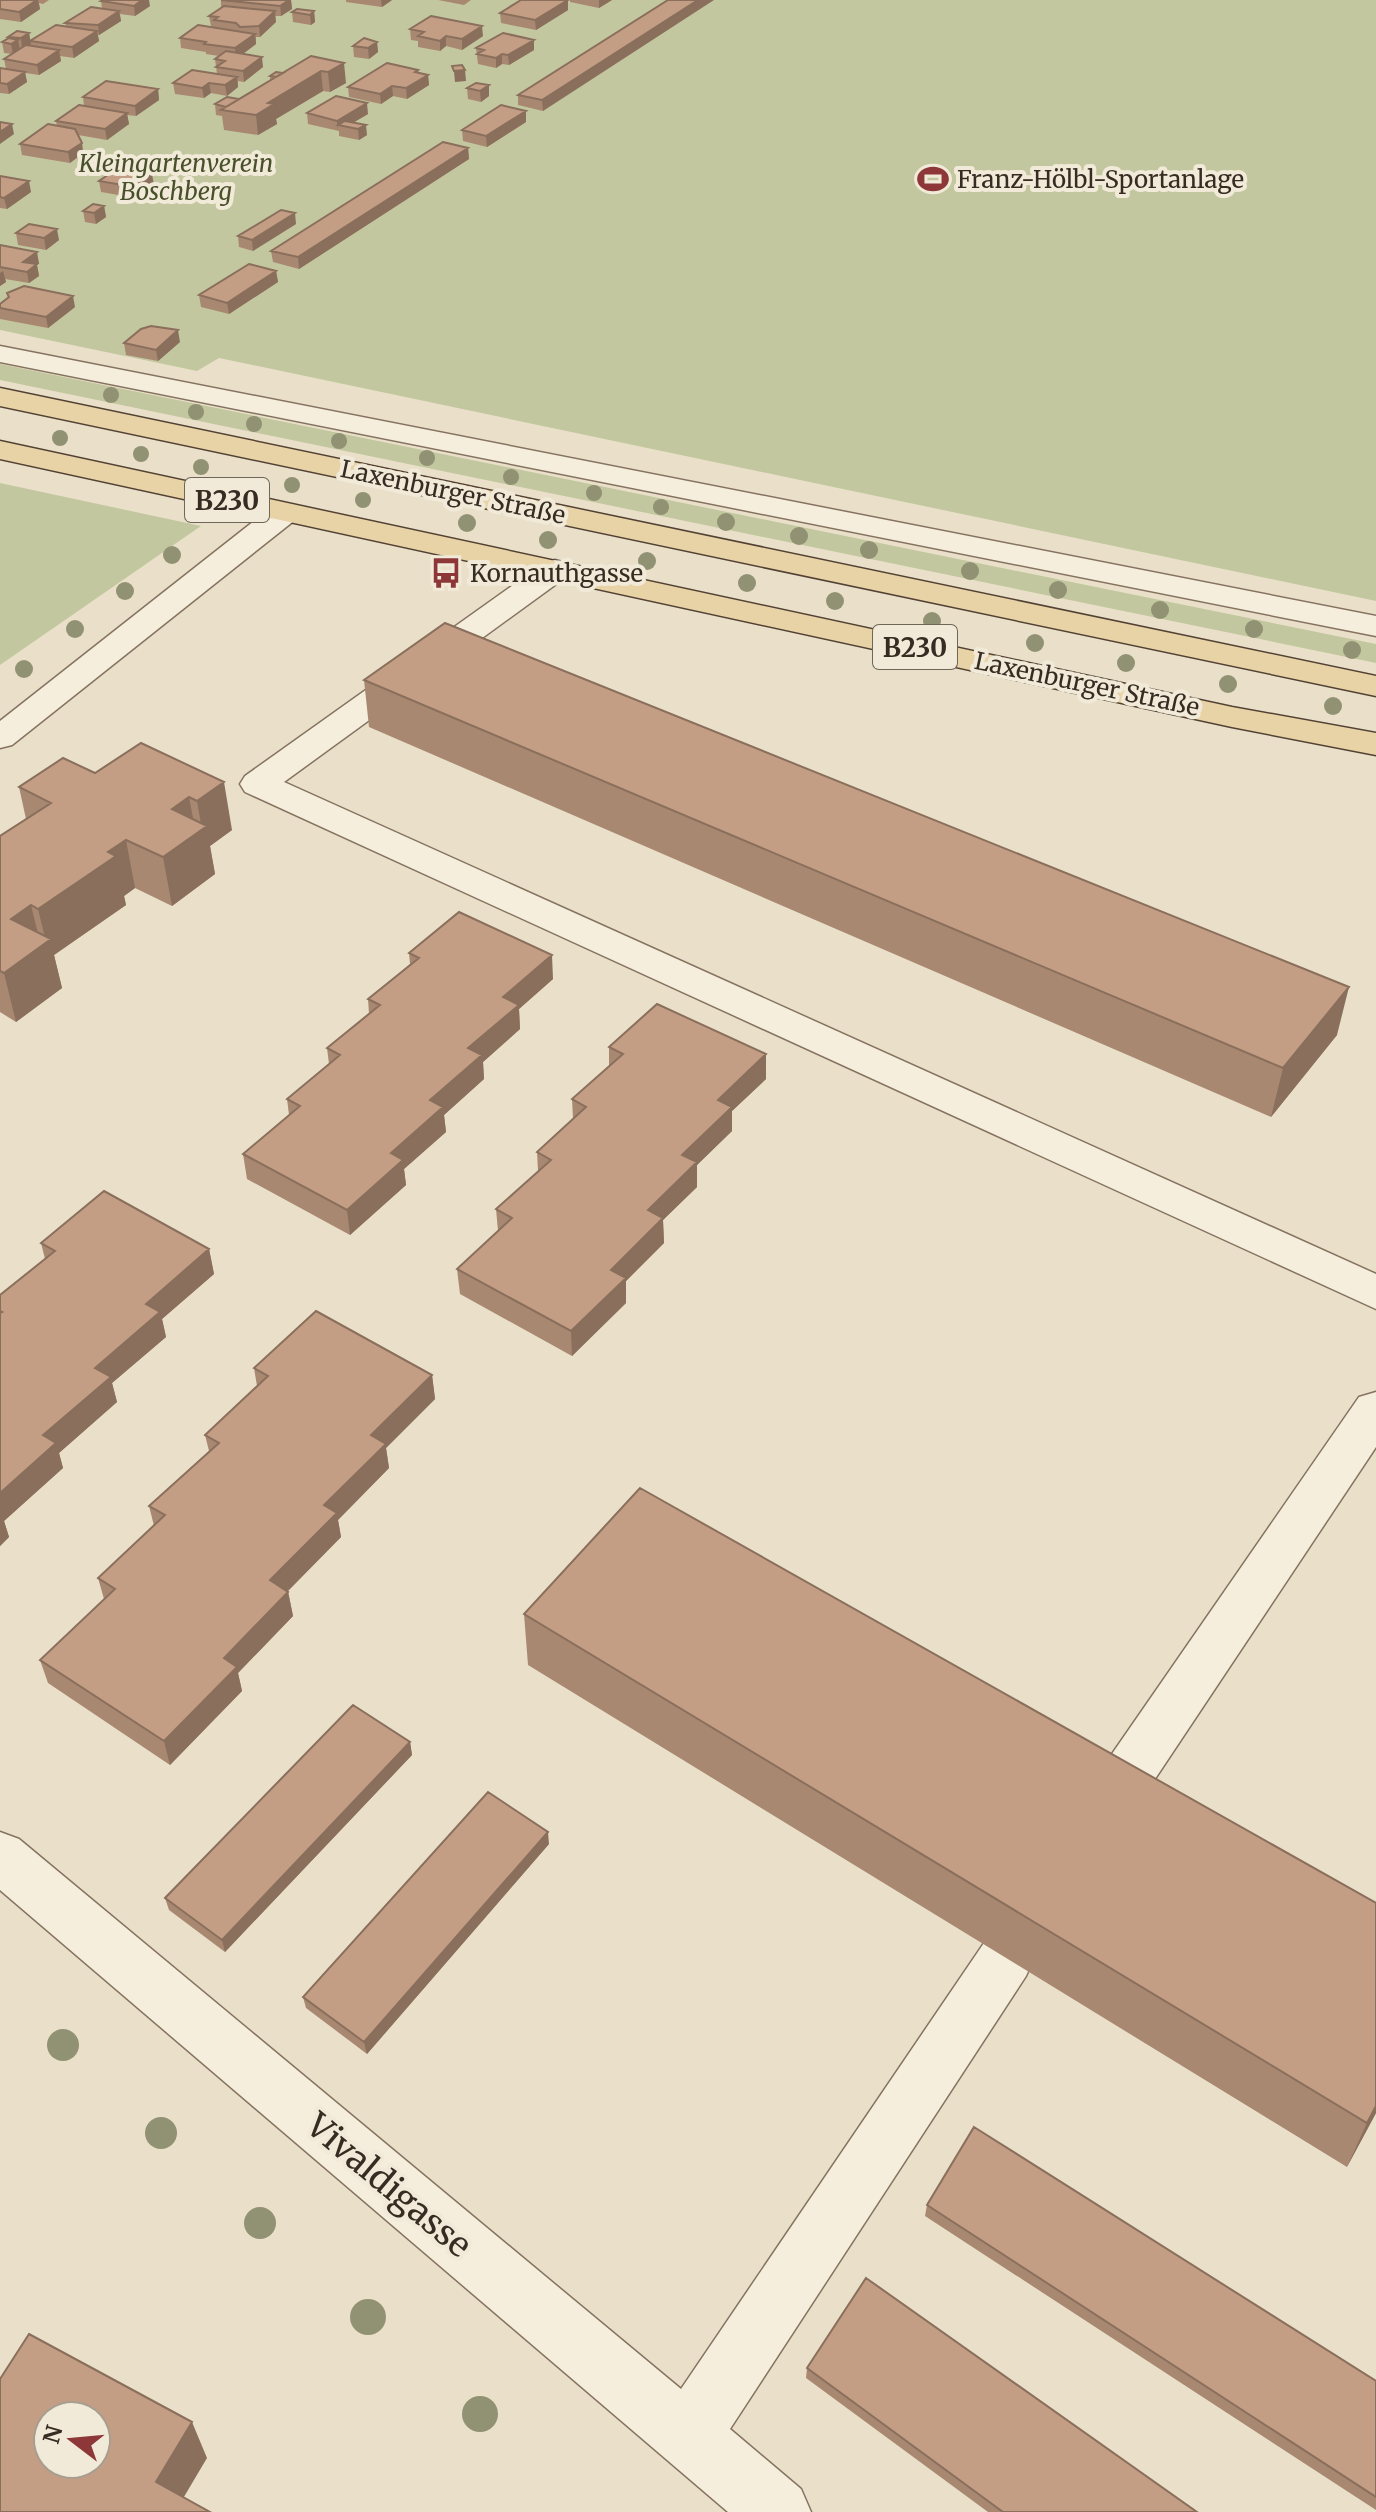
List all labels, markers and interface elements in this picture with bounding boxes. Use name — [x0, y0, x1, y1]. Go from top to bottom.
park label: Kleingartenverein Boschberg — [78, 148, 273, 207]
sports icon: Franz-Hölbl-Sportanlage — [916, 162, 950, 196]
place label: Franz-Hölbl-Sportanlage — [957, 164, 1244, 195]
street label: Laxenburger Straße — [338, 453, 568, 531]
road number: B230 — [185, 478, 269, 522]
bus stop icon: Kornauthgasse — [429, 556, 463, 590]
place label: Kornauthgasse — [470, 558, 643, 589]
road number: B230 — [873, 625, 957, 669]
street label: Laxenburger Straße — [972, 645, 1202, 723]
street label: Vivaldigasse — [297, 2103, 480, 2267]
north arrow — [32, 2400, 112, 2480]
text: N — [37, 2422, 69, 2447]

